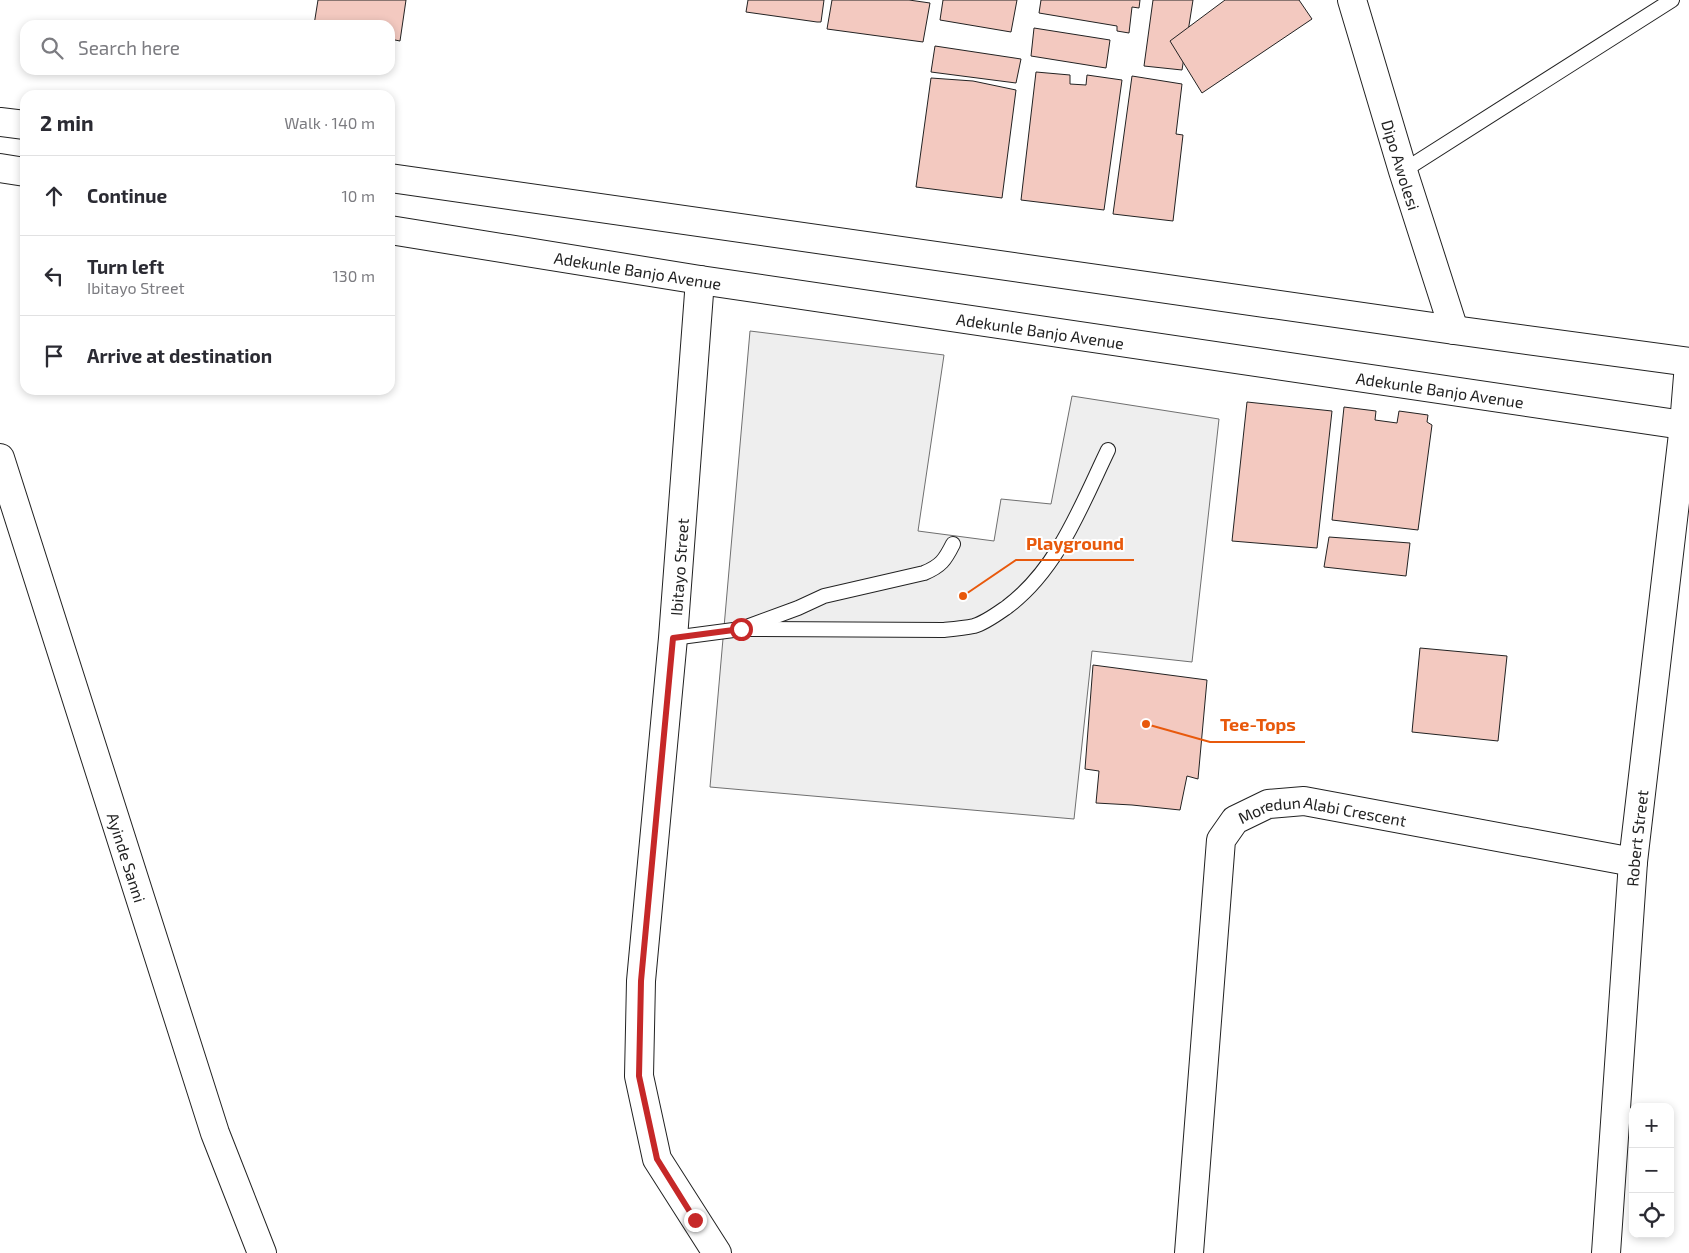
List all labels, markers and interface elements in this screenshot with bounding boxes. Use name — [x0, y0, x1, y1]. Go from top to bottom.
search box — [20, 20, 395, 75]
icon: search — [38, 34, 66, 62]
text: Search here — [78, 36, 180, 59]
text: 2 min — [40, 110, 94, 135]
text: Walk · 140 m — [284, 113, 375, 132]
street label: Dipo Awolesi — [1379, 117, 1424, 212]
icon: ahead — [40, 182, 68, 210]
text: Continue — [87, 184, 167, 207]
text: 10 m — [341, 186, 375, 205]
street label: Adekunle Banjo Avenue — [553, 247, 723, 293]
text: Turn left — [87, 255, 164, 278]
icon: left — [40, 262, 68, 290]
text: 130 m — [333, 266, 375, 285]
text: Ibitayo Street — [87, 278, 185, 297]
street label: Adekunle Banjo Avenue — [955, 308, 1125, 352]
icon: arrive — [40, 342, 68, 370]
text: Arrive at destination — [87, 344, 272, 367]
street label: Adekunle Banjo Avenue — [1355, 367, 1525, 411]
street label: Ibitayo Street — [666, 518, 692, 616]
callout: Playground — [1016, 527, 1134, 560]
text: Playground — [1026, 532, 1124, 554]
route start — [730, 618, 753, 641]
callout: Tee-Tops — [1210, 709, 1305, 742]
text: Tee-Tops — [1220, 713, 1296, 735]
street label: Robert Street — [1622, 789, 1651, 887]
street label: Moredun Alabi Crescent — [1234, 792, 1408, 829]
street label: Ayinde Sanni — [104, 810, 150, 904]
map controls — [1629, 1103, 1674, 1238]
button: + — [1629, 1103, 1674, 1148]
button: − — [1629, 1148, 1674, 1193]
button: locate — [1629, 1193, 1674, 1238]
route end — [684, 1209, 707, 1232]

